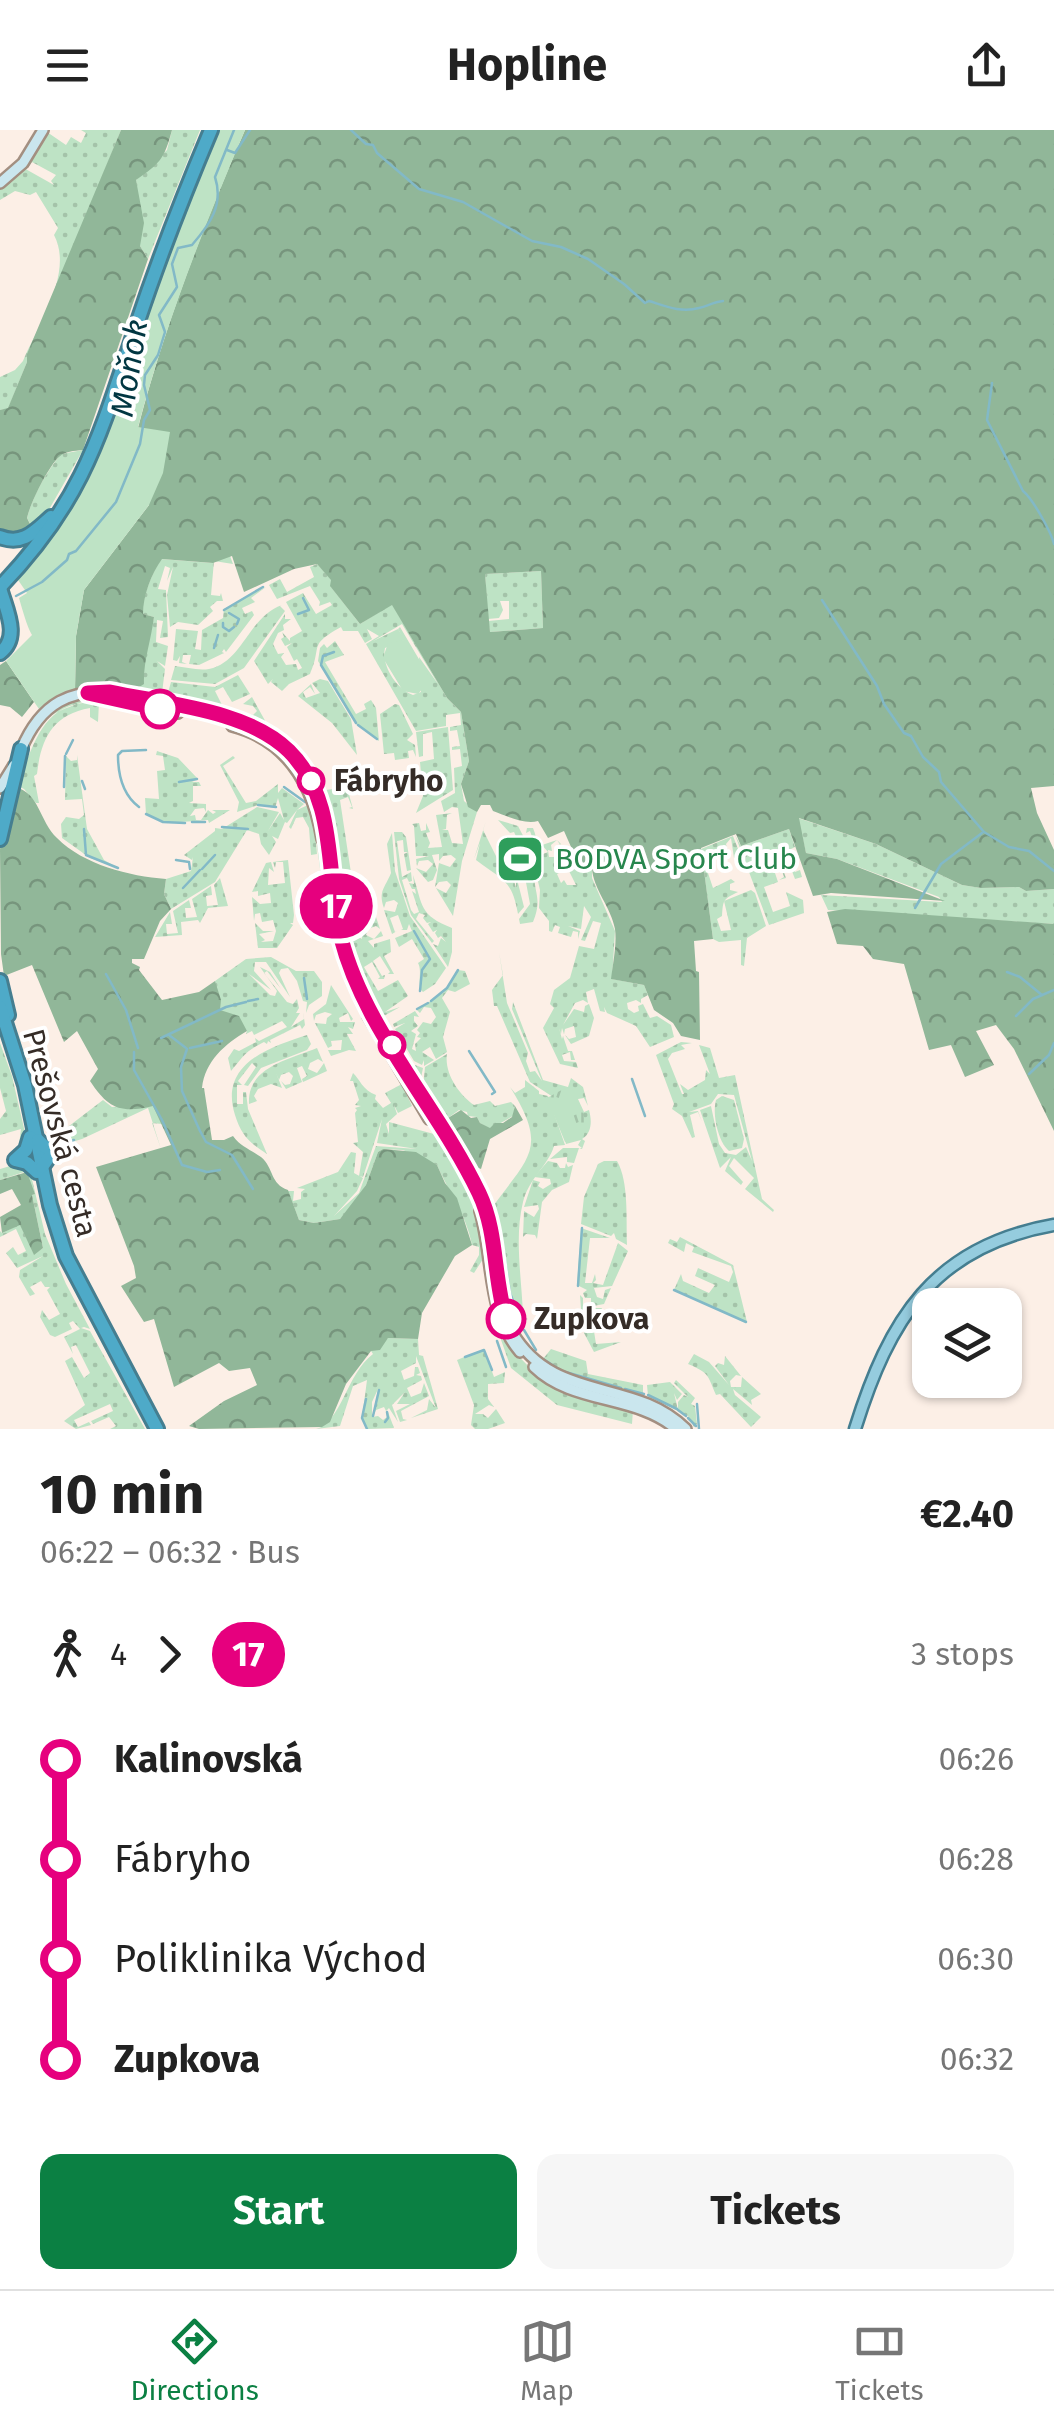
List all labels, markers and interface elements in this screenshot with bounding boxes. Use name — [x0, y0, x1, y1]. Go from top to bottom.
icon: menu — [40, 38, 95, 93]
text: Hopline — [447, 38, 607, 92]
icon: share — [959, 38, 1014, 93]
water label: Moňok — [103, 317, 155, 419]
unlabelled marker — [141, 690, 179, 728]
place label: Fábryho — [334, 763, 444, 799]
marker: Fábryho — [298, 768, 324, 794]
sports icon: BODVA Sport Club — [494, 833, 546, 885]
place label: BODVA Sport Club — [555, 841, 797, 877]
line badge: 17 — [291, 874, 381, 938]
text: 17 — [320, 885, 352, 927]
street label: Prešovská cesta — [15, 1025, 105, 1241]
unlabelled marker — [379, 1032, 405, 1058]
map controls — [912, 1288, 1022, 1398]
button: layers — [912, 1288, 1022, 1398]
marker: Zupkova — [487, 1300, 525, 1338]
place label: Zupkova — [534, 1301, 650, 1337]
text: 10 min — [40, 1462, 204, 1528]
text: €2.40 — [920, 1491, 1014, 1537]
text: 06:22 – 06:32 · Bus — [40, 1533, 300, 1571]
icon: walk — [40, 1627, 95, 1682]
icon: forward — [142, 1627, 197, 1682]
text: 17 — [232, 1633, 265, 1675]
text: 4 — [110, 1635, 127, 1673]
text: 3 stops — [911, 1635, 1014, 1673]
text: Kalinovská — [114, 1736, 303, 1782]
text: 06:26 — [939, 1740, 1014, 1778]
text: Fábryho — [114, 1836, 251, 1882]
text: 06:28 — [938, 1840, 1014, 1878]
text: Poliklinika Východ — [114, 1936, 428, 1982]
text: 06:30 — [937, 1940, 1014, 1978]
text: Zupkova — [114, 2036, 260, 2082]
text: 06:32 — [940, 2040, 1014, 2078]
button: Start — [40, 2154, 517, 2269]
button: Tickets — [537, 2154, 1014, 2269]
tab: Directions — [130, 2314, 259, 2407]
tab: Map — [520, 2314, 575, 2407]
tab: Tickets — [835, 2314, 924, 2407]

